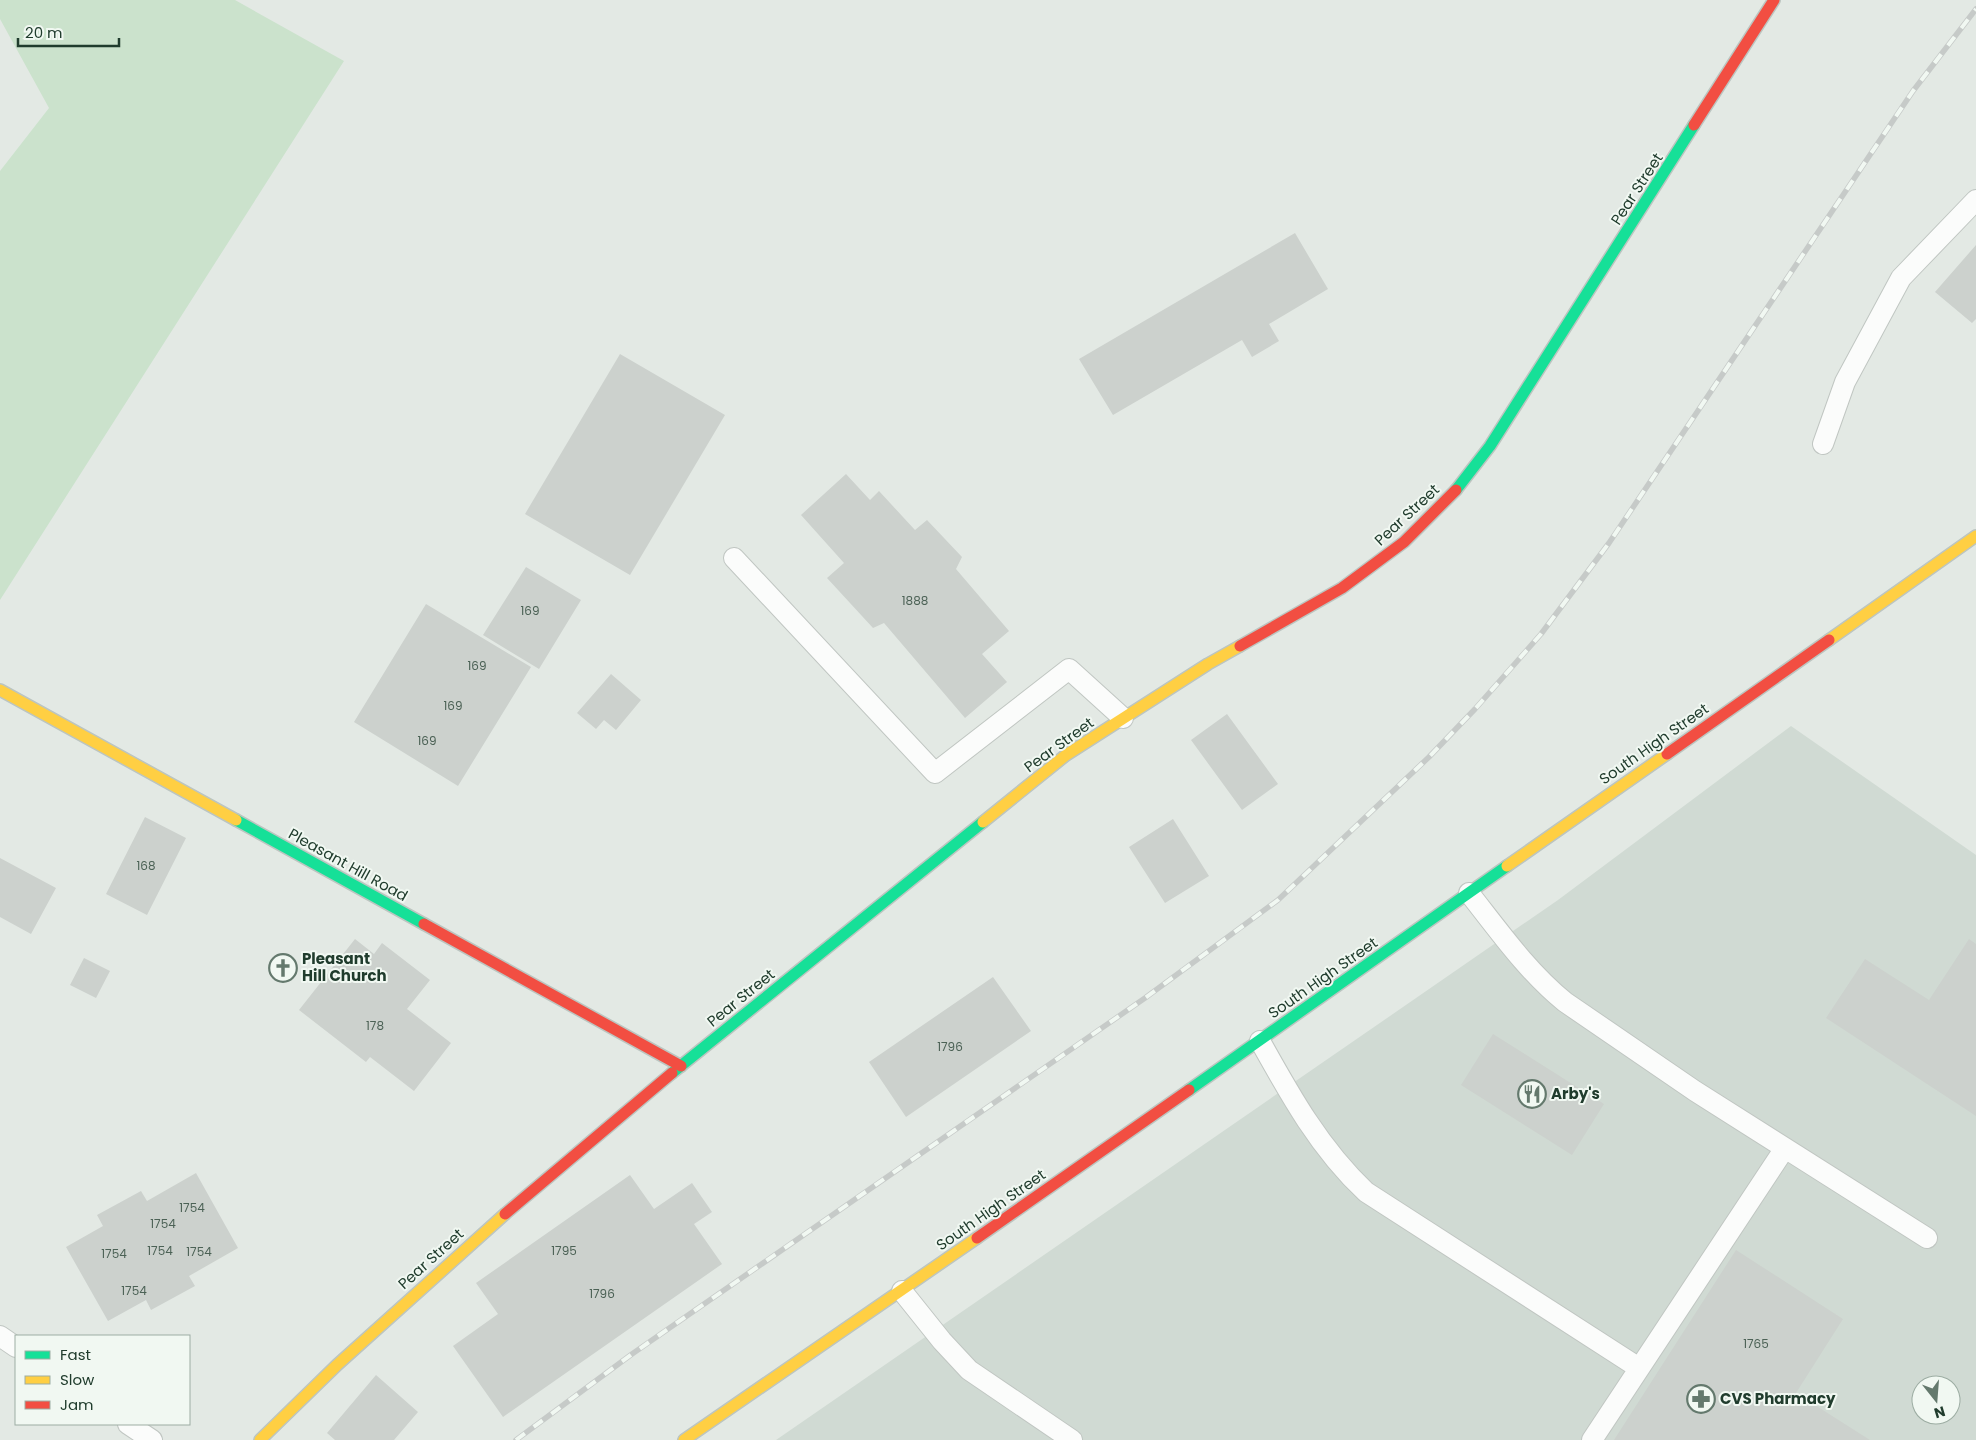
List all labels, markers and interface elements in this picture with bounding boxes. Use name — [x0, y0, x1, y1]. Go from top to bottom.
scale bar — [18, 15, 119, 47]
text: 20 m — [25, 22, 63, 43]
street label: Pear Street — [1606, 149, 1668, 229]
street label: Pear Street — [1370, 479, 1444, 550]
house number: 1888 — [902, 592, 928, 609]
house number: 169 — [520, 602, 540, 619]
house number: 169 — [467, 657, 487, 674]
house number: 169 — [443, 697, 463, 714]
street label: South High Street — [1595, 698, 1712, 789]
street label: Pear Street — [1020, 712, 1098, 777]
house number: 169 — [417, 732, 437, 749]
street label: Pleasant Hill Road — [285, 823, 412, 906]
house number: 168 — [136, 857, 156, 874]
street label: South High Street — [1264, 932, 1381, 1023]
place label: Pleasant Hill Church — [302, 948, 387, 986]
church icon: Pleasant Hill Church — [268, 953, 298, 983]
street label: Pear Street — [702, 964, 779, 1031]
house number: 178 — [366, 1017, 384, 1034]
house number: 1796 — [937, 1038, 963, 1055]
restaurant icon: Arby's — [1517, 1079, 1547, 1109]
place label: Arby's — [1551, 1083, 1600, 1104]
street label: South High Street — [932, 1164, 1049, 1255]
house number: 1754 — [179, 1199, 205, 1216]
house number: 1754 — [150, 1215, 176, 1232]
street label: Pear Street — [393, 1224, 468, 1294]
house number: 1754 — [147, 1242, 173, 1259]
house number: 1795 — [551, 1242, 577, 1259]
house number: 1754 — [186, 1243, 212, 1260]
house number: 1754 — [101, 1245, 127, 1262]
house number: 1754 — [121, 1282, 147, 1299]
house number: 1796 — [589, 1285, 615, 1302]
legend — [15, 1335, 190, 1425]
house number: 1765 — [1743, 1335, 1769, 1352]
text: Fast — [60, 1344, 91, 1365]
text: Slow — [60, 1369, 95, 1390]
north arrow — [1911, 1375, 1961, 1425]
pharmacy icon: CVS Pharmacy — [1686, 1384, 1716, 1414]
place label: CVS Pharmacy — [1720, 1388, 1836, 1409]
text: Jam — [60, 1394, 94, 1415]
text: N — [1932, 1401, 1948, 1424]

